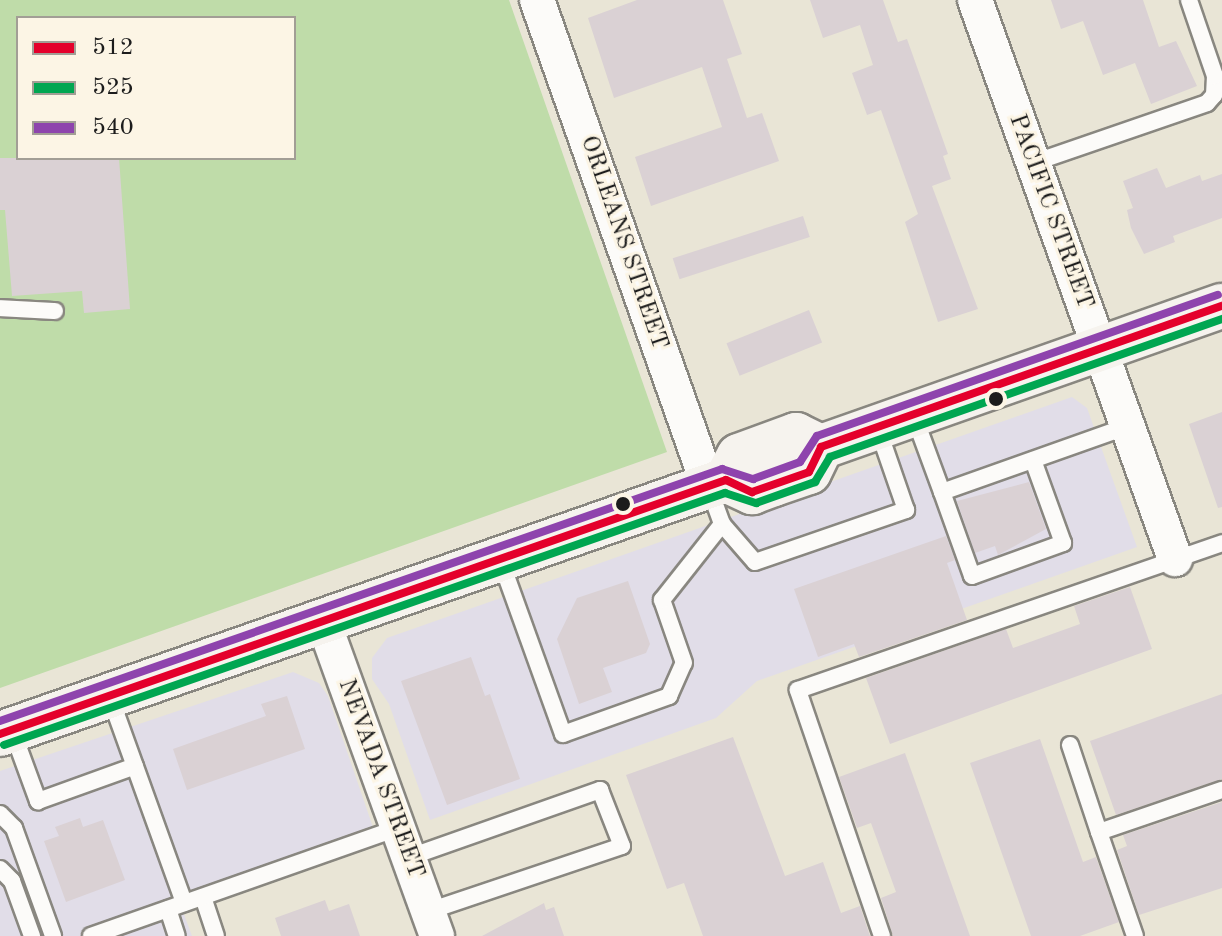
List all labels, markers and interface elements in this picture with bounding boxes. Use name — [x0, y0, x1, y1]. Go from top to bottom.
legend — [16, 16, 296, 160]
text: 512 — [92, 36, 134, 60]
text: 525 — [92, 76, 134, 100]
street label: PACIFIC STREET — [1001, 111, 1099, 313]
text: 540 — [92, 116, 134, 140]
street label: ORLEANS STREET — [573, 132, 673, 354]
unlabelled marker — [988, 391, 1004, 407]
unlabelled marker — [615, 496, 631, 512]
street label: NEVADA STREET — [331, 675, 429, 883]

